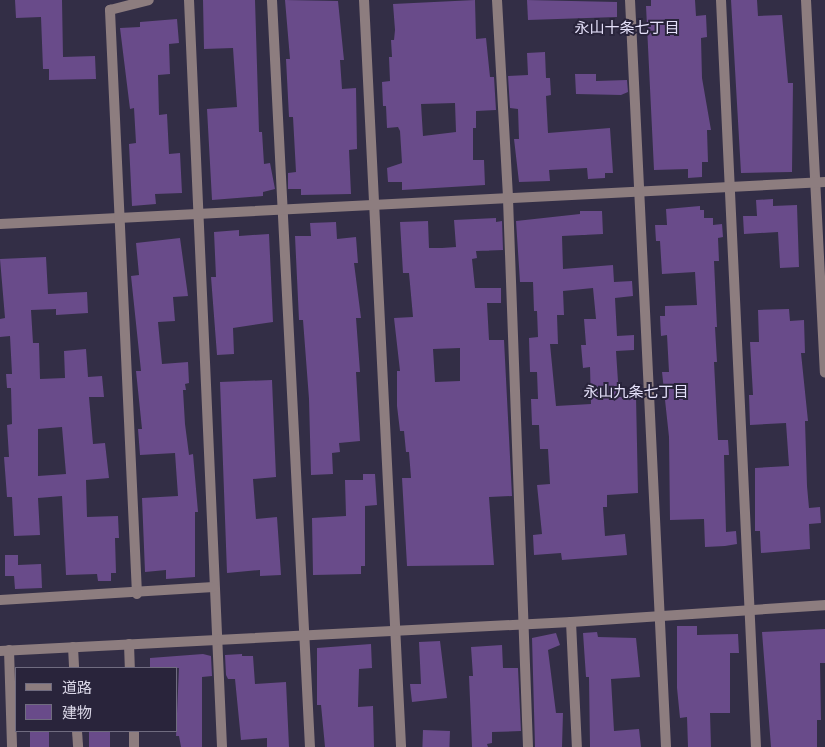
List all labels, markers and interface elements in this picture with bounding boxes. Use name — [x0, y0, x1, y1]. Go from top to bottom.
district label: 永山十条七丁目 — [575, 19, 679, 37]
district label: 永山九条七丁目 — [584, 383, 688, 401]
legend — [15, 667, 178, 732]
text: 道路 — [62, 678, 92, 697]
text: 建物 — [62, 703, 92, 722]

